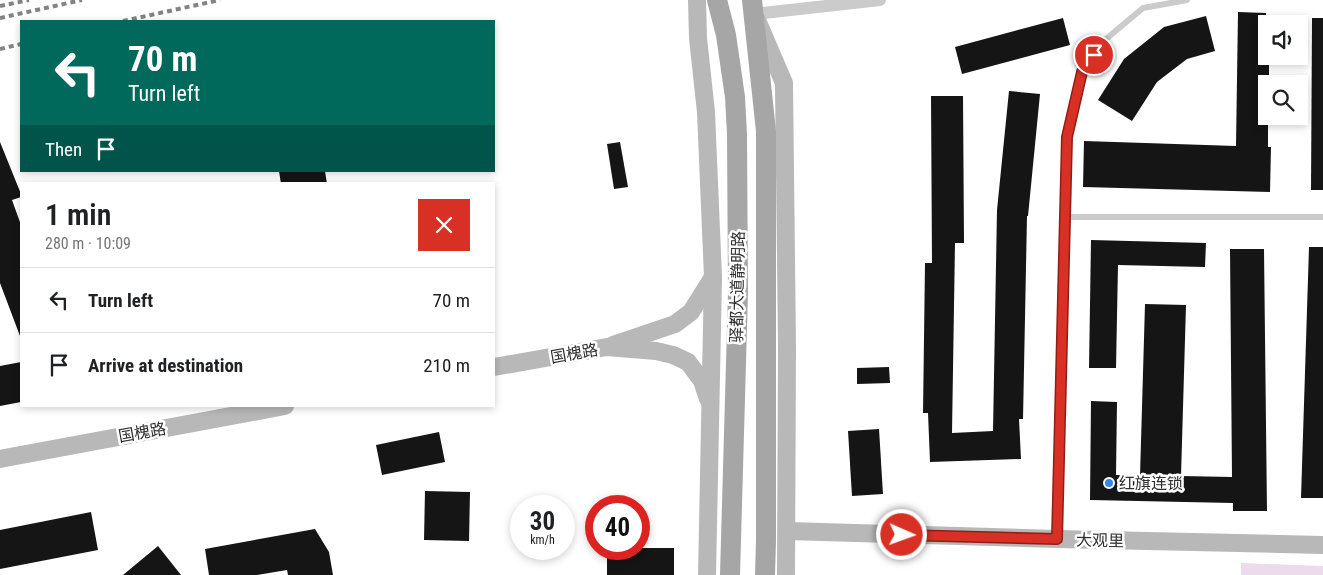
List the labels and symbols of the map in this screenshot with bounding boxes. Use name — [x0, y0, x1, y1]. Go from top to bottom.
pin — [1073, 34, 1115, 76]
street label: 驿都大道静明路 — [727, 231, 748, 343]
street label: 国槐路 — [549, 340, 599, 367]
street label: 国槐路 — [117, 419, 167, 446]
place label: 红旗连锁 — [1119, 474, 1183, 493]
marker: 红旗连锁 — [1103, 477, 1115, 489]
speed limit sign: 40 — [585, 495, 650, 560]
position arrow — [875, 508, 927, 560]
street label: 大观里 — [1076, 531, 1124, 550]

